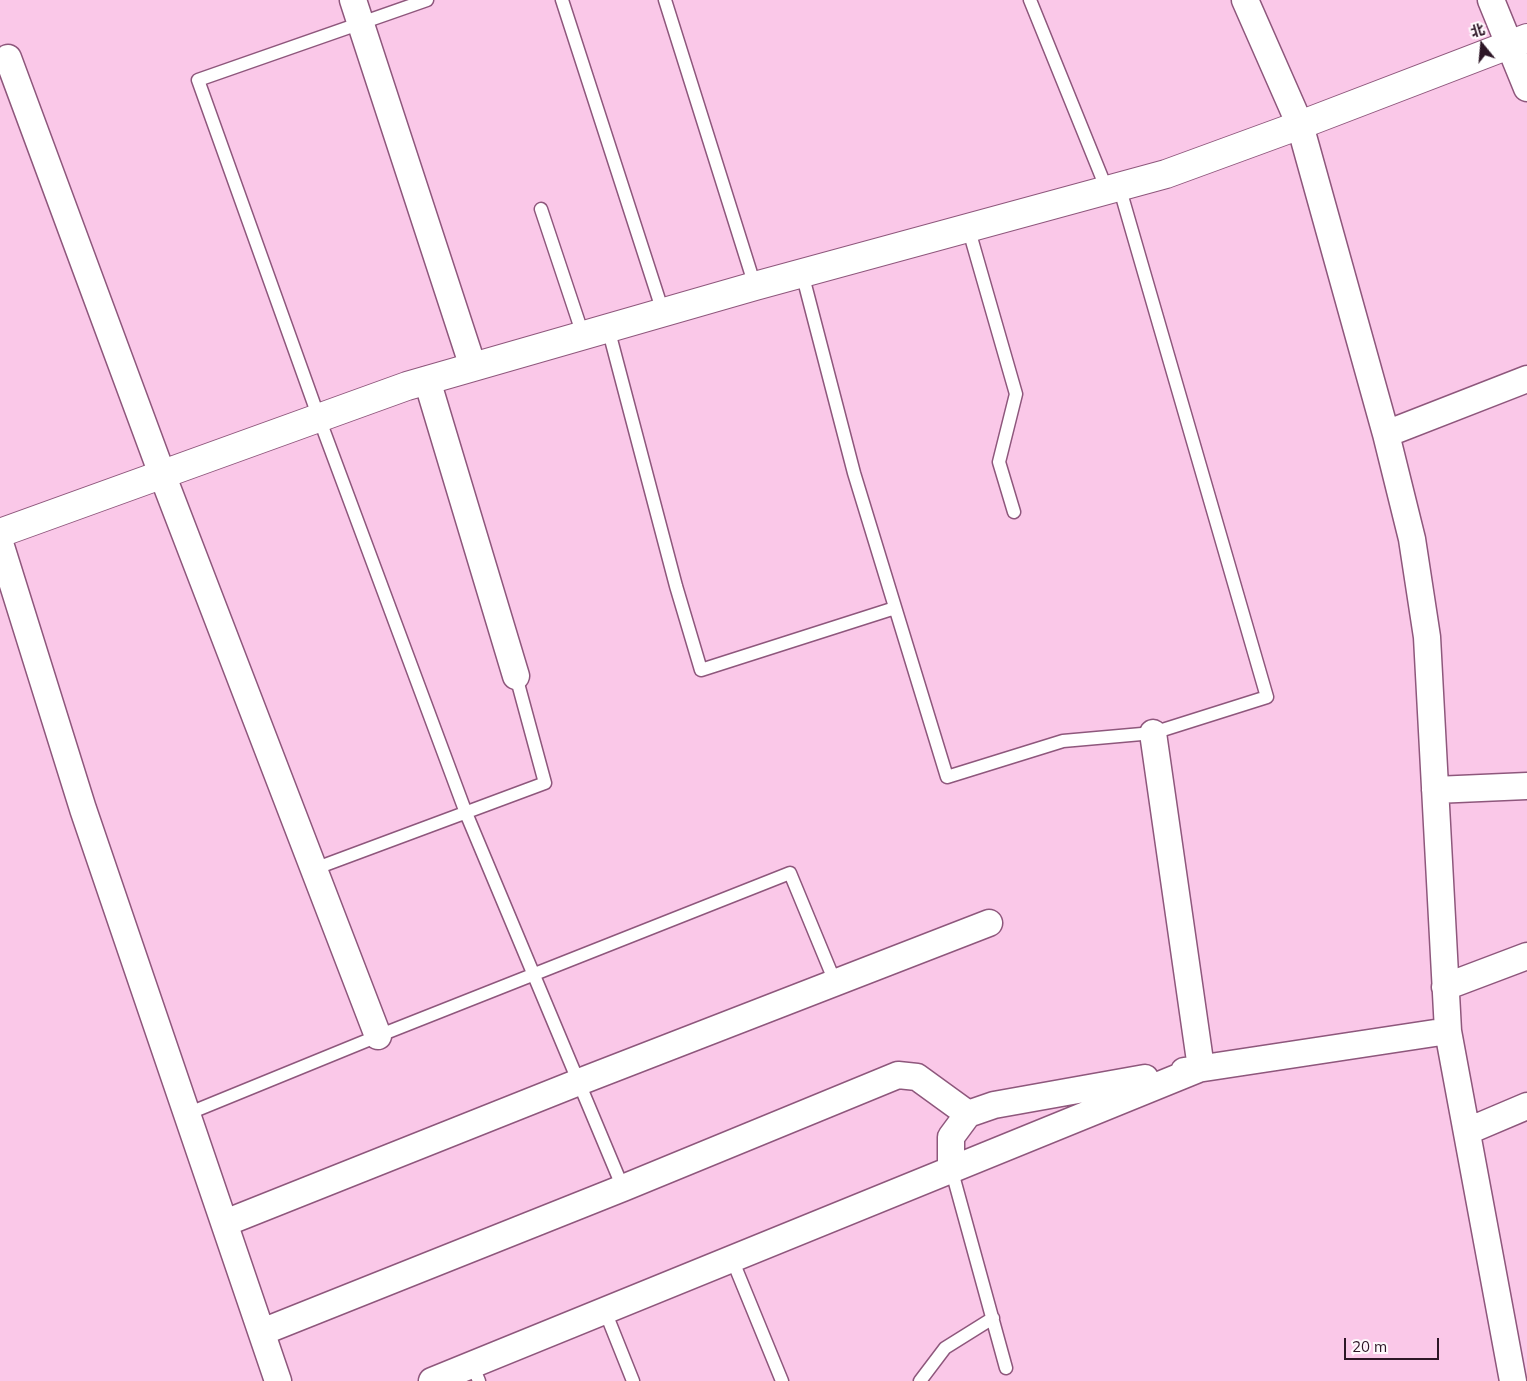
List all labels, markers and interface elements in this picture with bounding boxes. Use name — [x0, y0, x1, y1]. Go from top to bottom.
north arrow — [1457, 20, 1507, 70]
text: 北 — [1468, 20, 1487, 41]
scale bar — [1347, 1328, 1442, 1360]
text: 20 m — [1352, 1337, 1387, 1356]

